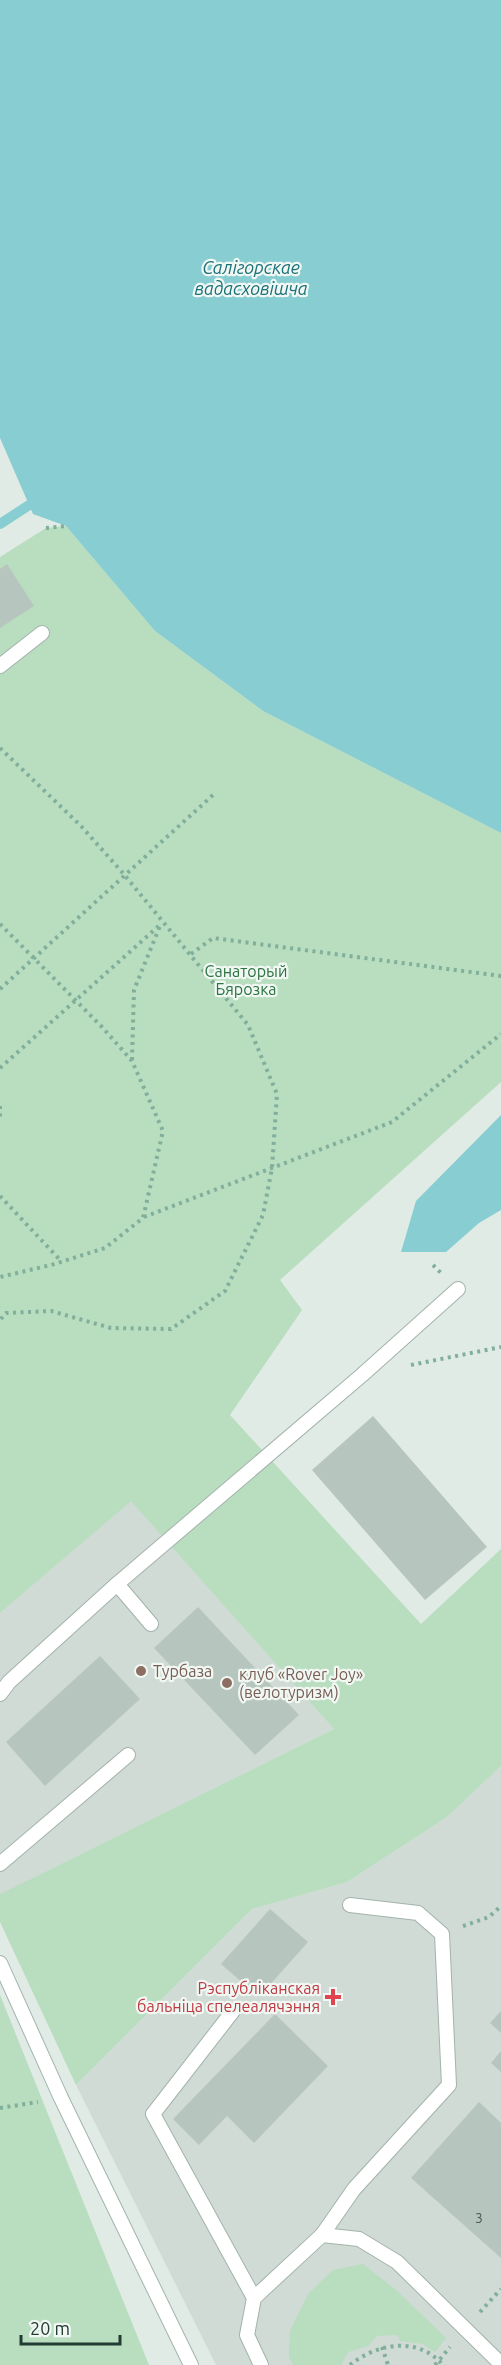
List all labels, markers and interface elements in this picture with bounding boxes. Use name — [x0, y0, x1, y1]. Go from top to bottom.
water label: Салігорскае вадасховішча — [194, 257, 308, 298]
park label: Санаторый Бярозка — [205, 962, 287, 998]
place label: Турбаза — [153, 1662, 212, 1680]
marker: Турбаза — [134, 1664, 148, 1678]
place label: клуб «Rover Joy» (велотуризм) — [239, 1665, 363, 1702]
marker: клуб «Rover Joy» (велотуризм) — [220, 1676, 234, 1690]
place label: Рэспубліканская бальніца спелеалячэння — [137, 1979, 320, 2015]
marker: Рэспубліканская бальніца спелеалячэння — [324, 1988, 342, 2006]
house number: 3 — [475, 2210, 483, 2226]
scale bar — [21, 2308, 120, 2346]
text: 20 m — [30, 2318, 70, 2338]

